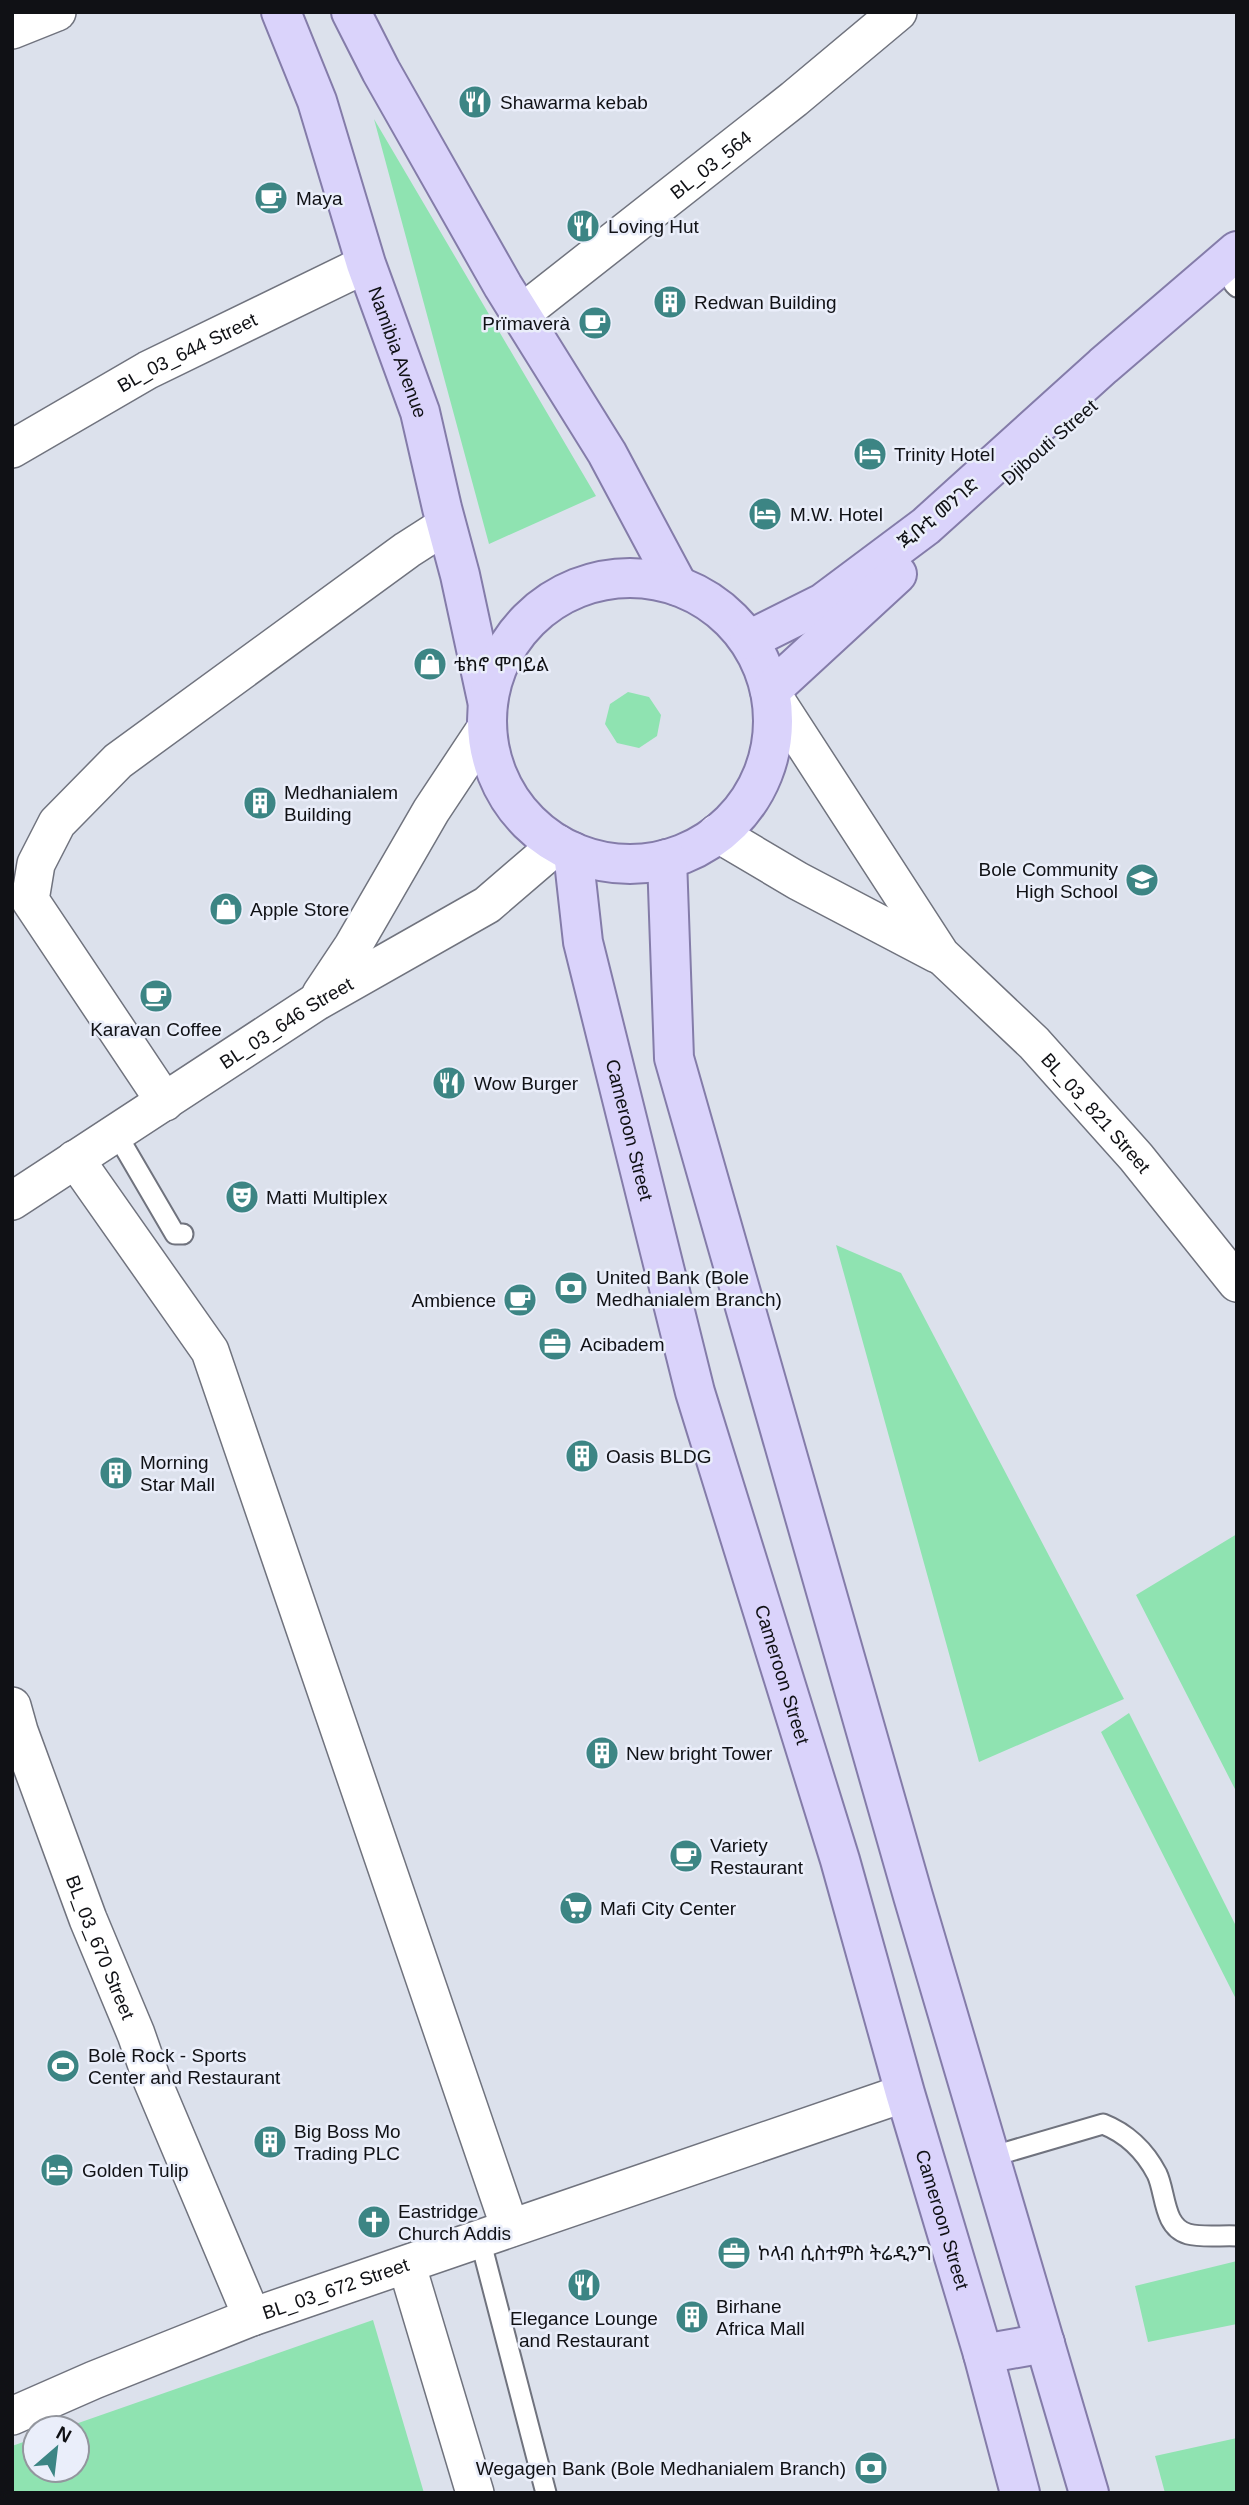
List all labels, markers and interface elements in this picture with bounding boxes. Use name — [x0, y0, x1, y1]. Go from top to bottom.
restaurant icon: Shawarma kebab — [456, 83, 494, 121]
place label: Shawarma kebab — [500, 92, 648, 113]
street label: BL_03_564 — [666, 126, 756, 203]
cafe icon: Maya — [252, 179, 290, 217]
place label: Maya — [296, 188, 343, 209]
restaurant icon: Loving Hut — [564, 207, 602, 245]
place label: Loving Hut — [608, 216, 700, 237]
building icon: Redwan Building — [651, 283, 689, 321]
street label: Namibia Avenue — [364, 284, 431, 420]
place label: Redwan Building — [694, 292, 837, 313]
cafe icon: Prïmaverà — [576, 304, 614, 342]
street label: BL_03_644 Street — [114, 308, 261, 397]
place label: Prïmaverà — [482, 313, 570, 334]
street label: Djibouti Street — [997, 395, 1102, 489]
hotel icon: Trinity Hotel — [851, 435, 889, 473]
place label: Trinity Hotel — [894, 444, 995, 465]
street label: ጂቡቲ መንገድ — [894, 474, 983, 553]
hotel icon: M.W. Hotel — [746, 495, 784, 533]
place label: M.W. Hotel — [790, 504, 883, 525]
shop icon: ቴክኖ ሞባይል — [411, 645, 449, 683]
place label: ቴክኖ ሞባይል — [454, 654, 549, 675]
place label: Medhanialem Building — [284, 782, 398, 825]
building icon: Medhanialem Building — [241, 784, 279, 822]
place label: Bole Community High School — [979, 859, 1118, 902]
school or university icon: Bole Community High School — [1123, 861, 1161, 899]
shop icon: Apple Store — [207, 890, 245, 928]
place label: Apple Store — [250, 899, 349, 920]
street label: BL_03_646 Street — [216, 973, 357, 1073]
cafe icon: Karavan Coffee — [137, 977, 175, 1015]
place label: Karavan Coffee — [90, 1019, 222, 1040]
street label: BL_03_821 Street — [1037, 1049, 1155, 1178]
street label: Cameroon Street — [602, 1057, 657, 1203]
restaurant icon: Wow Burger — [430, 1064, 468, 1102]
place label: Wow Burger — [474, 1073, 579, 1094]
theatre icon: Matti Multiplex — [223, 1178, 261, 1216]
place label: Matti Multiplex — [266, 1187, 388, 1208]
place label: United Bank (Bole Medhanialem Branch) — [596, 1267, 782, 1310]
bank icon: United Bank (Bole Medhanialem Branch) — [552, 1269, 590, 1307]
cafe icon: Ambience — [501, 1281, 539, 1319]
place label: Ambience — [412, 1290, 496, 1311]
office icon: Acibadem — [536, 1325, 574, 1363]
place label: Acibadem — [580, 1334, 665, 1355]
building icon: Oasis BLDG — [563, 1437, 601, 1475]
place label: Oasis BLDG — [606, 1446, 712, 1467]
place label: Morning Star Mall — [140, 1452, 215, 1495]
building icon: Morning Star Mall — [97, 1454, 135, 1492]
street label: Cameroon Street — [751, 1602, 814, 1748]
building icon: New bright Tower — [583, 1734, 621, 1772]
place label: New bright Tower — [626, 1743, 773, 1764]
place label: Variety Restaurant — [710, 1835, 804, 1878]
cafe icon: Variety Restaurant — [667, 1837, 705, 1875]
street label: BL_03_670 Street — [62, 1872, 139, 2023]
supermarket icon: Mafi City Center — [557, 1889, 595, 1927]
place label: Mafi City Center — [600, 1898, 737, 1919]
place label: Bole Rock - Sports Center and Restaurant — [88, 2045, 281, 2088]
sports icon: Bole Rock - Sports Center and Restaurant — [44, 2047, 82, 2085]
place label: Big Boss Mo Trading PLC — [294, 2121, 401, 2164]
building icon: Big Boss Mo Trading PLC — [251, 2123, 289, 2161]
street label: Cameroon Street — [911, 2147, 973, 2293]
hotel icon: Golden Tulip — [38, 2151, 76, 2189]
place label: Golden Tulip — [82, 2160, 189, 2181]
place label: Eastridge Church Addis — [398, 2201, 511, 2244]
church icon: Eastridge Church Addis — [355, 2203, 393, 2241]
office icon: ኮላብ ሲስተምስ ትሬዲንግ — [715, 2234, 753, 2272]
place label: ኮላብ ሲስተምስ ትሬዲንግ — [758, 2243, 932, 2264]
street label: BL_03_672 Street — [260, 2254, 412, 2324]
restaurant icon: Elegance Lounge and Restaurant — [565, 2266, 603, 2304]
place label: Birhane Africa Mall — [716, 2296, 805, 2339]
building icon: Birhane Africa Mall — [673, 2298, 711, 2336]
place label: Elegance Lounge and Restaurant — [510, 2308, 658, 2351]
north arrow — [21, 2414, 91, 2484]
text: N — [53, 2422, 75, 2447]
bank icon: Wegagen Bank (Bole Medhanialem Branch) — [852, 2449, 890, 2487]
place label: Wegagen Bank (Bole Medhanialem Branch) — [476, 2458, 846, 2479]

